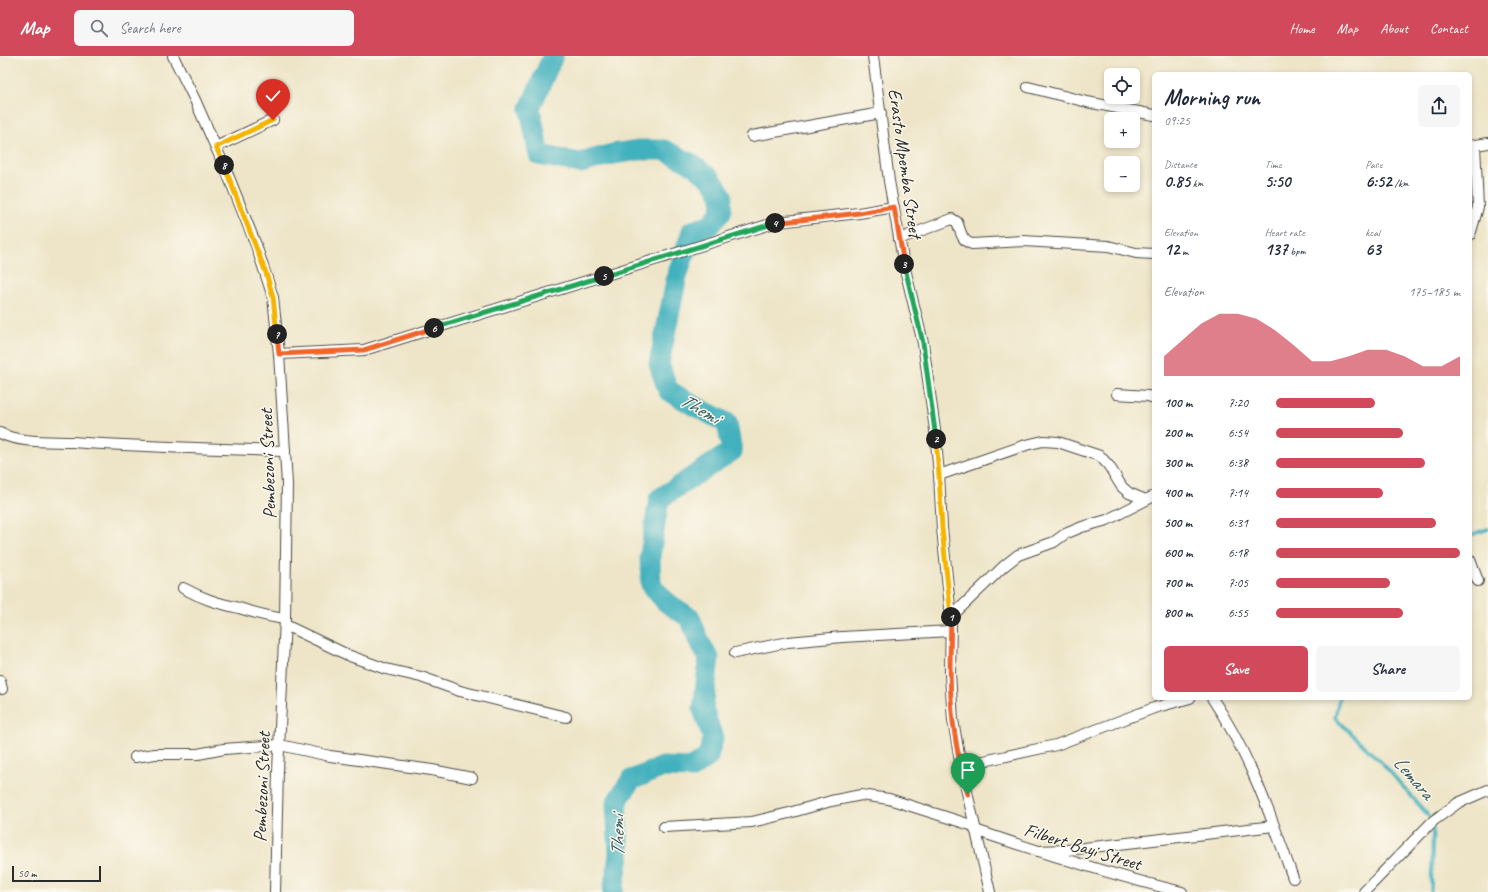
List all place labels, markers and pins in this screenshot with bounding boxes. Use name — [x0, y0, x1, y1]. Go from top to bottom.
pin — [256, 79, 290, 120]
pin: 8 — [214, 155, 234, 175]
pin: 4 — [765, 213, 785, 233]
pin: 3 — [894, 254, 914, 274]
pin: 5 — [594, 266, 614, 286]
pin: 6 — [424, 318, 444, 338]
pin: 7 — [267, 324, 287, 344]
pin: 2 — [926, 429, 946, 449]
pin: 1 — [941, 607, 961, 627]
pin — [951, 753, 985, 794]

